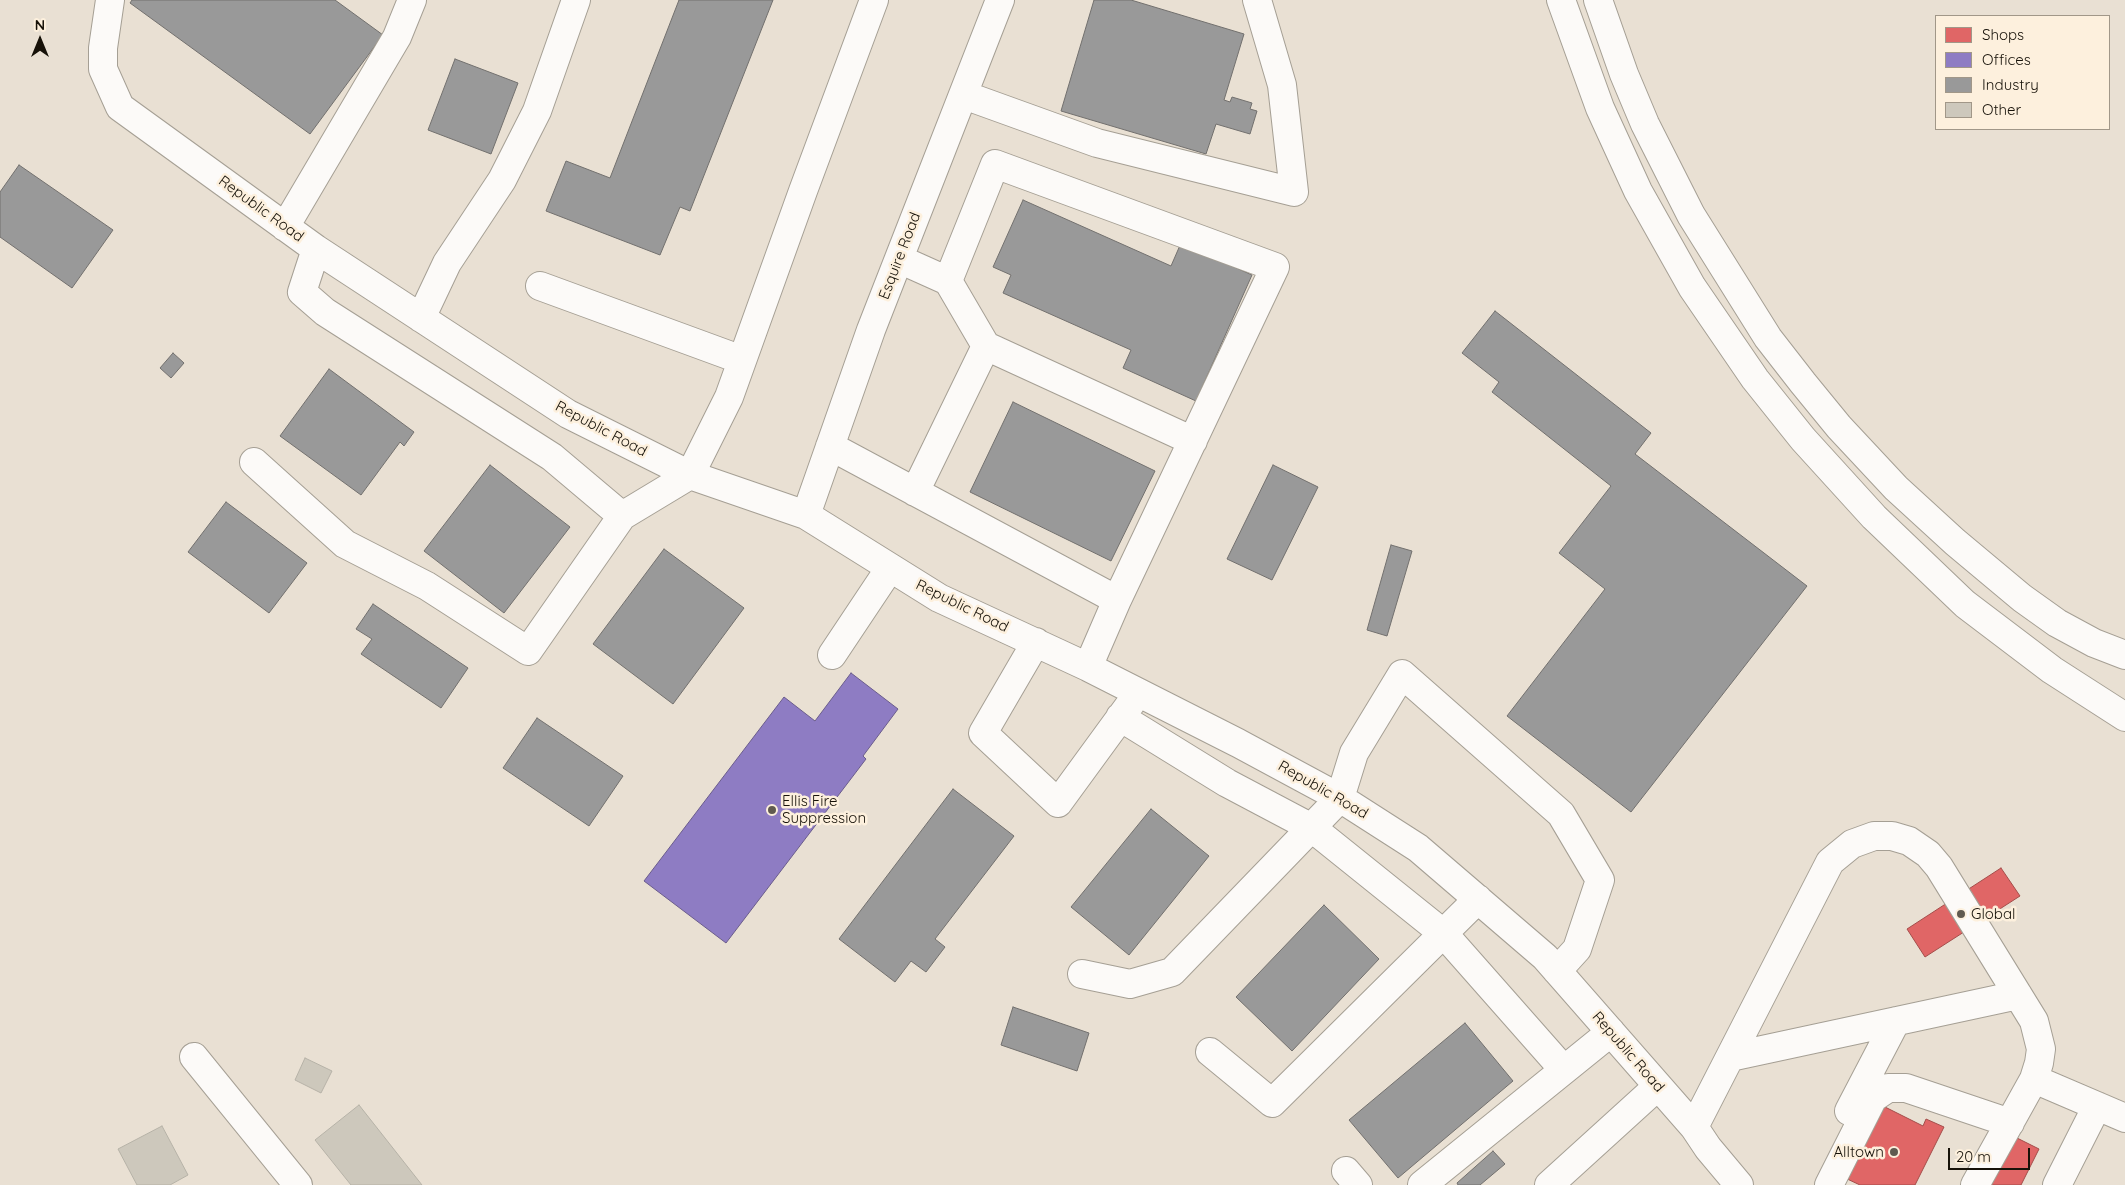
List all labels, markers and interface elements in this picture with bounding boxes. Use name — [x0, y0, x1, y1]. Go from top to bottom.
north arrow — [15, 15, 65, 65]
legend — [1935, 15, 2110, 130]
text: N — [35, 16, 45, 34]
text: Shops — [1982, 25, 2024, 44]
text: Offices — [1982, 50, 2031, 69]
text: Industry — [1982, 75, 2039, 94]
text: Other — [1982, 100, 2021, 119]
street label: Republic Road — [215, 172, 307, 246]
street label: Esquire Road — [875, 210, 925, 302]
street label: Republic Road — [552, 397, 650, 461]
street label: Republic Road — [913, 576, 1011, 636]
street label: Republic Road — [1275, 757, 1371, 823]
place label: Ellis Fire Suppression — [782, 792, 866, 827]
marker: Ellis Fire Suppression — [766, 804, 778, 816]
place label: Global — [1971, 905, 2015, 923]
marker: Global — [1955, 908, 1967, 920]
street label: Republic Road — [1588, 1008, 1668, 1096]
scale bar — [1950, 1138, 2032, 1170]
place label: Alltown — [1833, 1143, 1884, 1161]
marker: Alltown — [1888, 1146, 1900, 1158]
text: 20 m — [1956, 1147, 1991, 1166]

